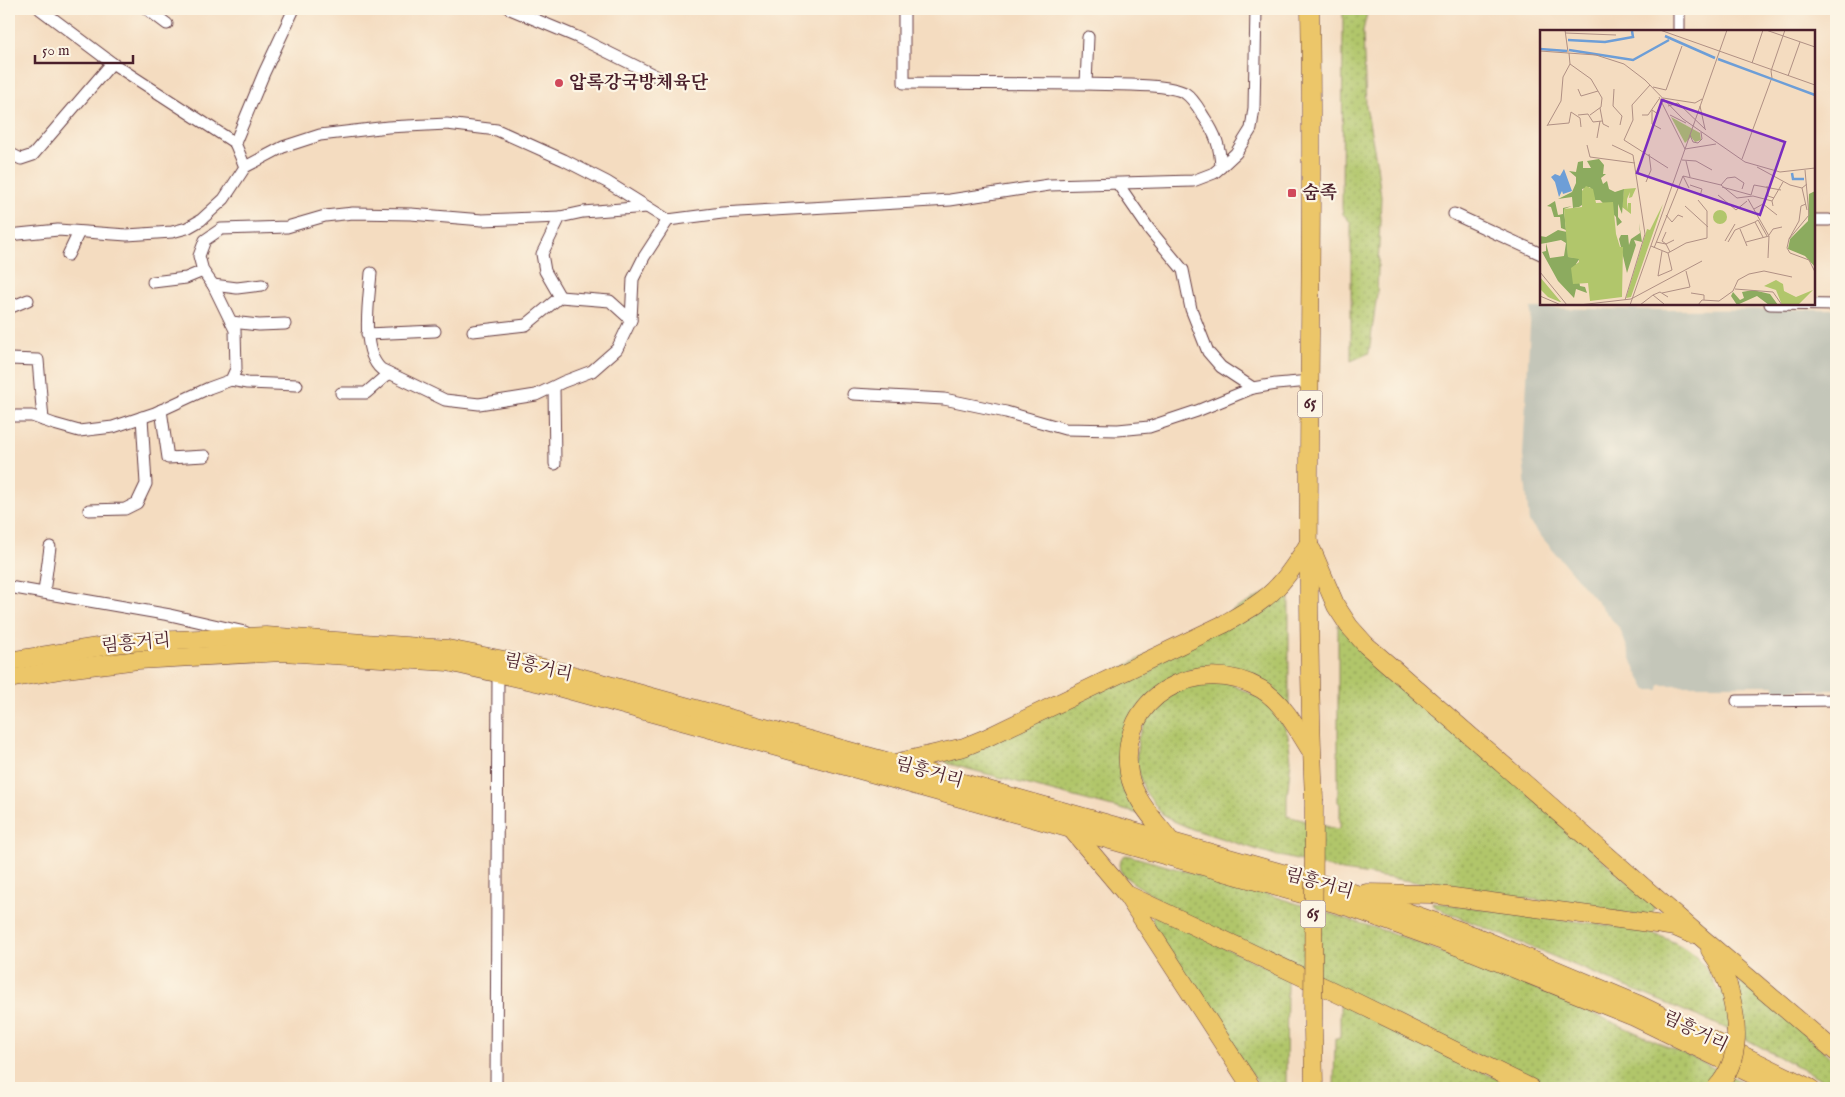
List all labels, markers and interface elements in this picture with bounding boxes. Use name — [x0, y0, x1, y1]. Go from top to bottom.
inset map — [1540, 30, 1815, 305]
scale bar — [35, 32, 132, 64]
text: 50 m — [42, 41, 70, 60]
place label: 압록강국방체육단 — [569, 72, 709, 95]
marker: 압록강국방체육단 — [553, 77, 565, 89]
place label: 숨족 — [1302, 182, 1337, 205]
marker: 숨족 — [1286, 187, 1298, 199]
road number: 65 — [1298, 390, 1322, 418]
street label: 림흥거리 — [100, 630, 172, 658]
street label: 림흥거리 — [502, 649, 574, 687]
street label: 림흥거리 — [892, 752, 966, 794]
street label: 림흥거리 — [1282, 863, 1356, 905]
road number: 65 — [1300, 901, 1326, 928]
street label: 림흥거리 — [1659, 1006, 1731, 1058]

